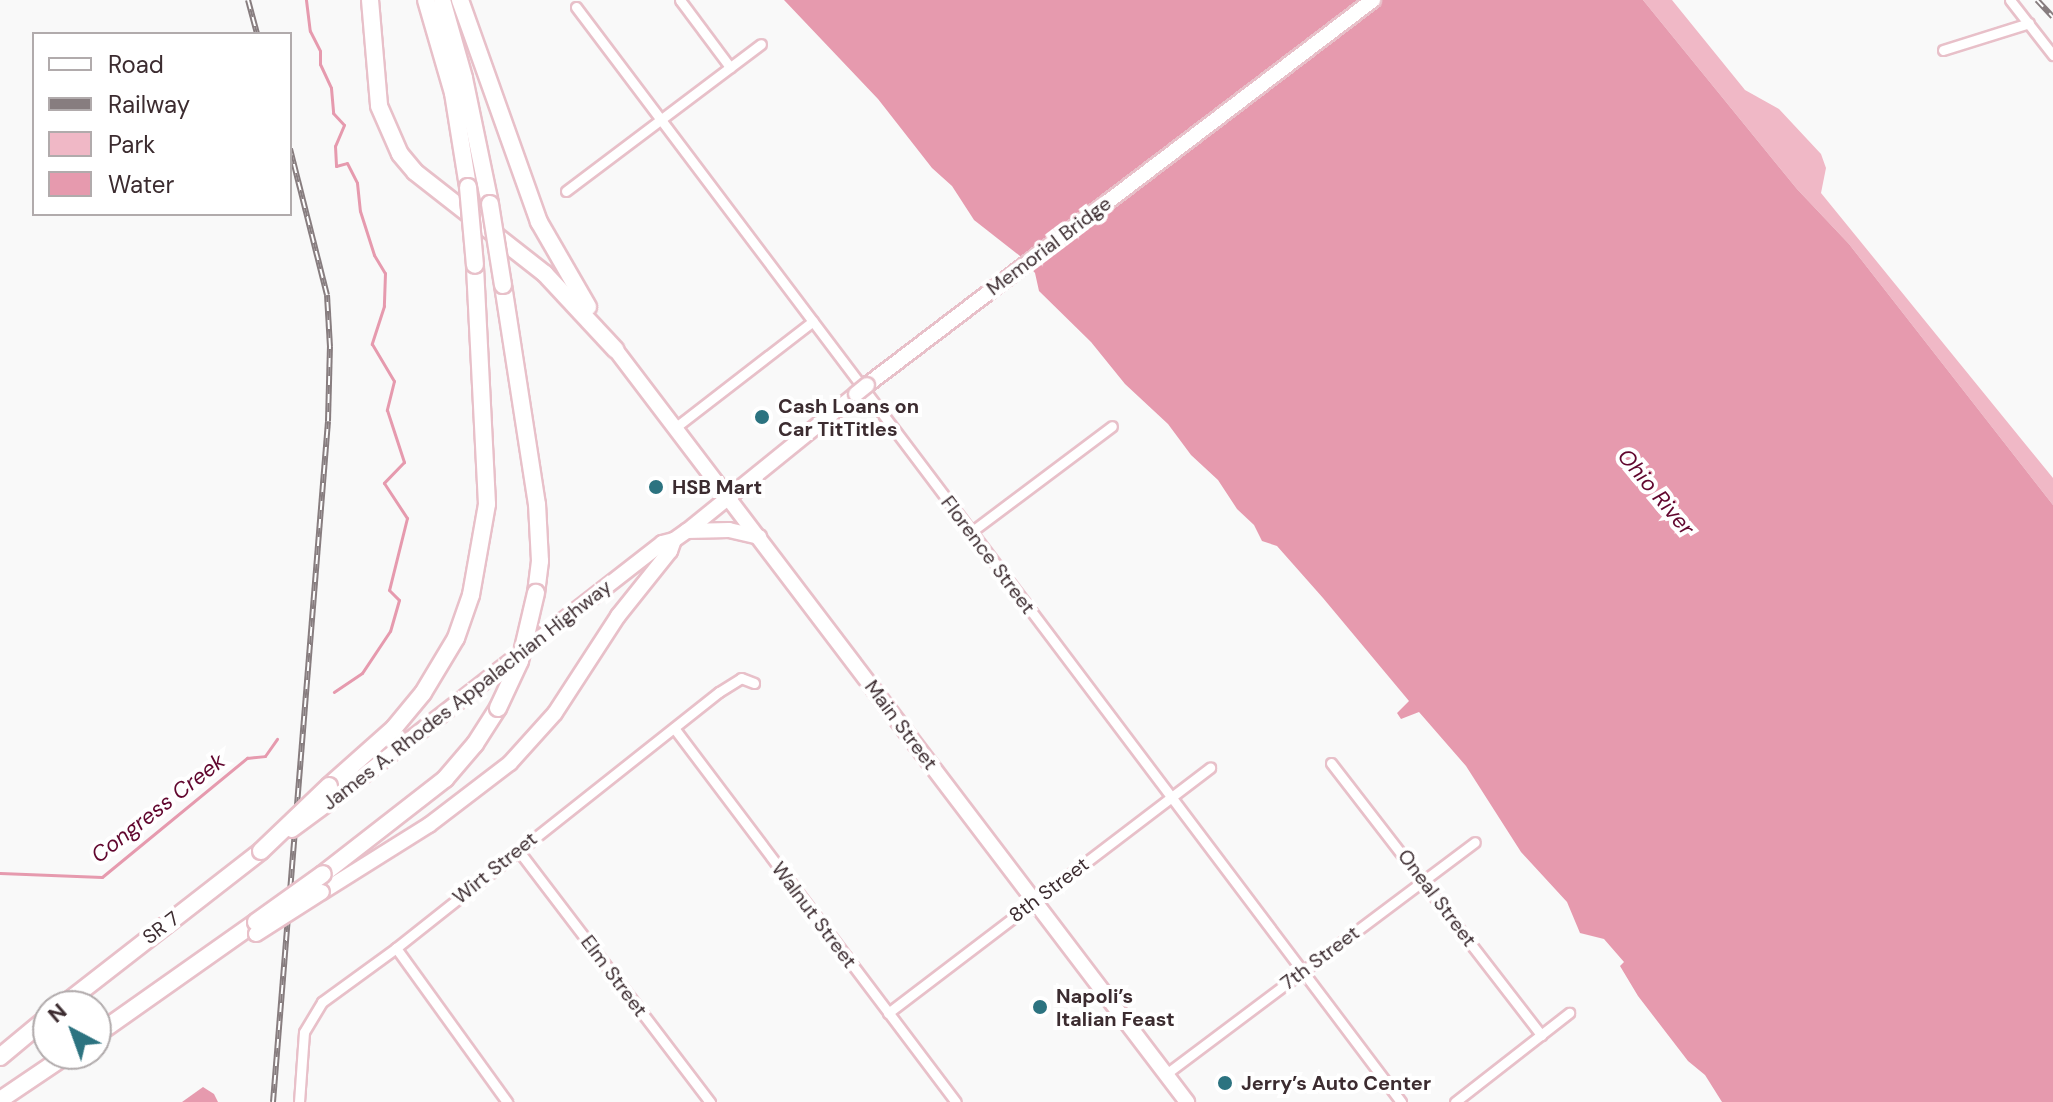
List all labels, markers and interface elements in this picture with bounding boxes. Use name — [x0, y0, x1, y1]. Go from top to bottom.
legend — [32, 32, 292, 216]
text: Road — [108, 49, 164, 80]
text: Railway — [108, 89, 190, 120]
text: Park — [108, 129, 155, 160]
text: Water — [108, 169, 174, 200]
street label: Memorial Bridge — [982, 191, 1116, 301]
place label: Cash Loans on Car TitTitles — [778, 394, 919, 441]
marker: Cash Loans on Car TitTitles — [753, 408, 771, 426]
water label: Ohio River — [1612, 443, 1700, 541]
place label: HSB Mart — [672, 475, 762, 499]
marker: HSB Mart — [647, 478, 665, 496]
street label: Florence Street — [936, 491, 1040, 619]
street label: James A. Rhodes Appalachian Highway — [318, 575, 616, 815]
street label: Main Street — [860, 675, 942, 775]
water label: Congress Creek — [86, 748, 230, 868]
street label: Wirt Street — [448, 827, 542, 909]
street label: Oneal Street — [1393, 845, 1481, 951]
street label: 8th Street — [1004, 852, 1094, 928]
street label: Walnut Street — [766, 857, 862, 973]
street label: SR 7 — [138, 907, 184, 949]
street label: 7th Street — [1276, 921, 1364, 995]
street label: Elm Street — [576, 931, 652, 1021]
place label: Napoli’s Italian Feast — [1056, 984, 1175, 1031]
north arrow — [32, 990, 112, 1070]
text: N — [42, 997, 73, 1029]
marker: Napoli’s Italian Feast — [1031, 998, 1049, 1016]
place label: Jerry’s Auto Center — [1241, 1071, 1431, 1095]
marker: Jerry’s Auto Center — [1216, 1074, 1234, 1092]

